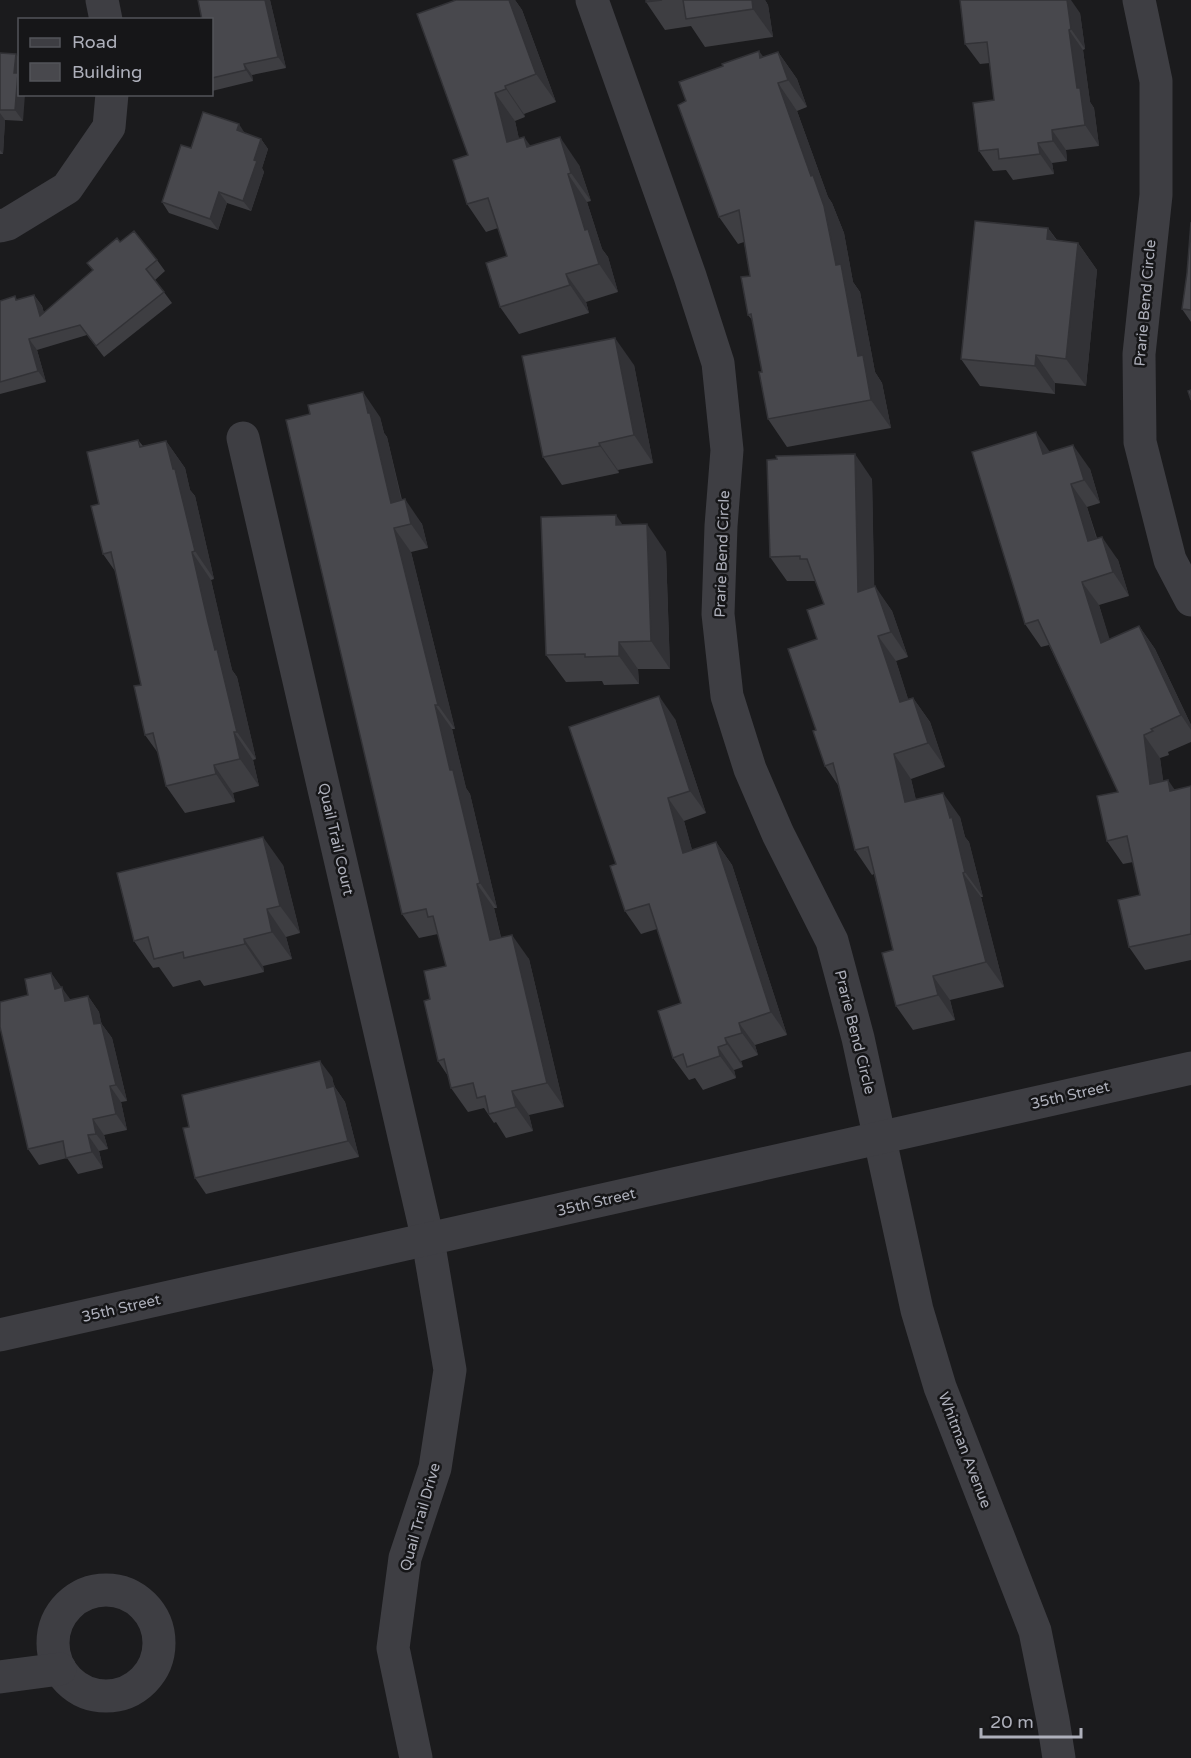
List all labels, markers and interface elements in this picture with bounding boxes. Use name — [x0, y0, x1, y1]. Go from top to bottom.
legend — [18, 18, 213, 96]
text: Road — [72, 31, 117, 53]
text: Building — [72, 61, 142, 83]
street label: Prarie Bend Circle — [1130, 239, 1160, 367]
street label: Prarie Bend Circle — [711, 490, 733, 618]
street label: Quail Trail Court — [314, 781, 358, 897]
street label: Prarie Bend Circle — [831, 968, 879, 1096]
street label: 35th Street — [1029, 1077, 1111, 1113]
street label: 35th Street — [555, 1184, 637, 1220]
street label: 35th Street — [80, 1290, 162, 1326]
street label: Whitman Avenue — [935, 1390, 995, 1510]
street label: Quail Trail Drive — [396, 1461, 444, 1573]
scale bar — [981, 1701, 1082, 1739]
text: 20 m — [990, 1711, 1034, 1733]

